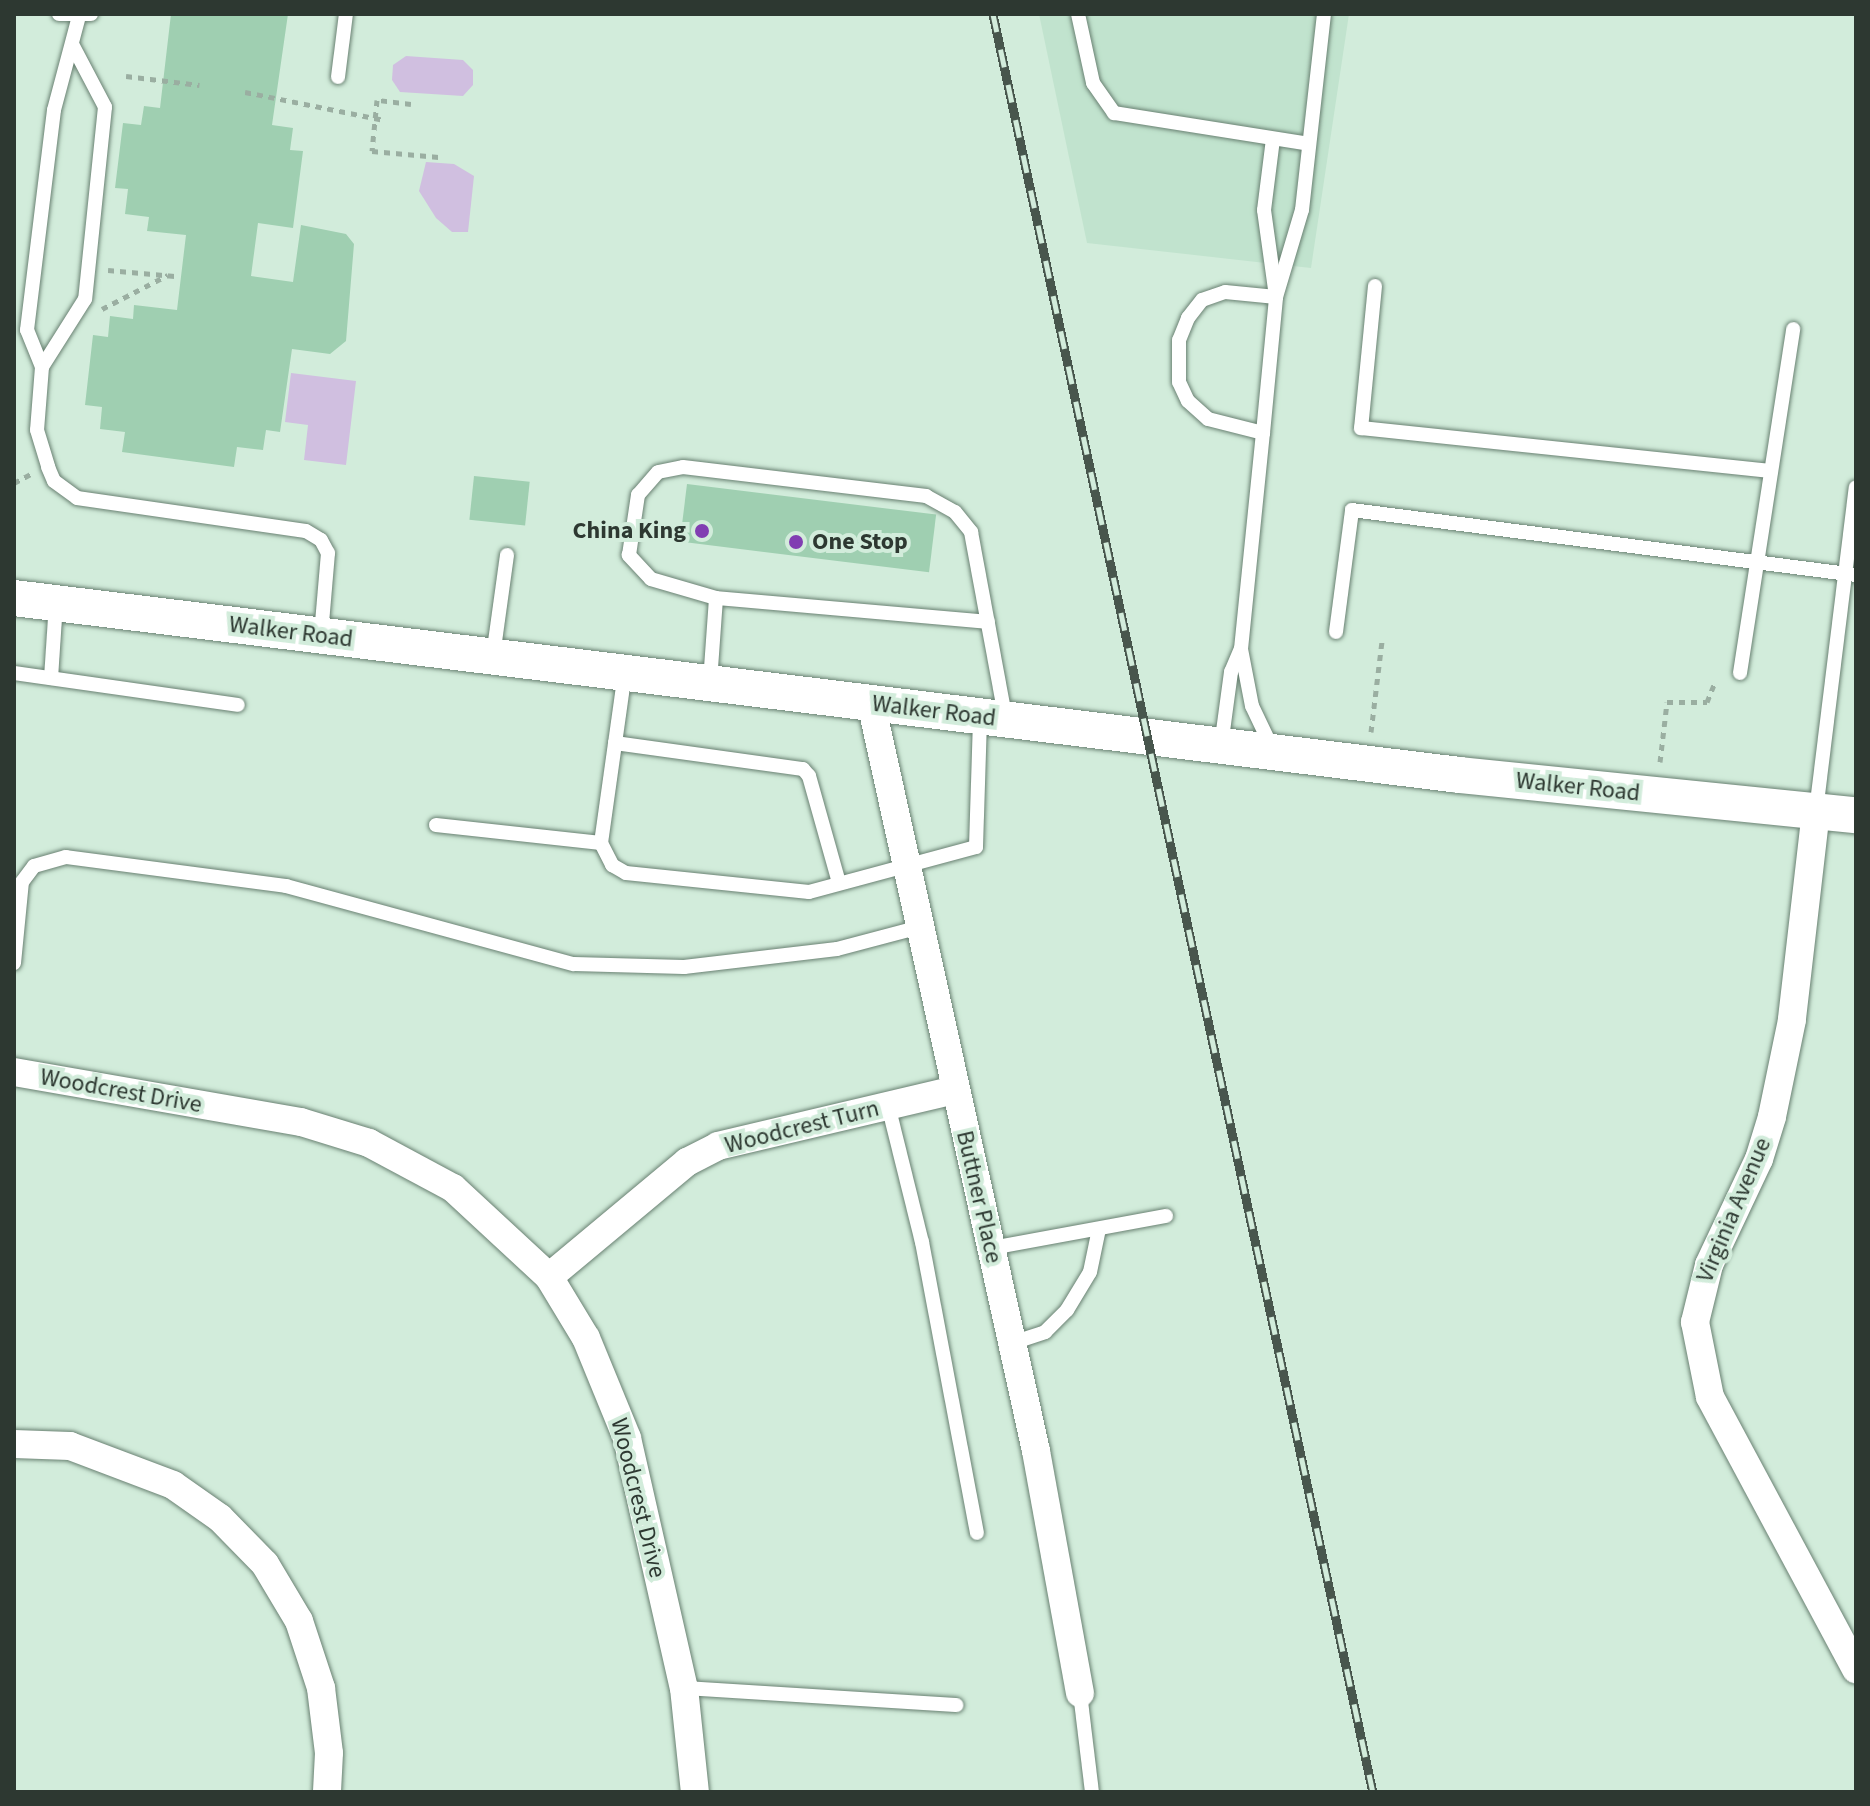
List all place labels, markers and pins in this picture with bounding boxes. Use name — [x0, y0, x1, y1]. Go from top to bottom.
place label: China King — [573, 517, 686, 545]
marker: China King — [693, 522, 711, 540]
place label: One Stop — [812, 528, 908, 556]
marker: One Stop — [787, 533, 805, 551]

